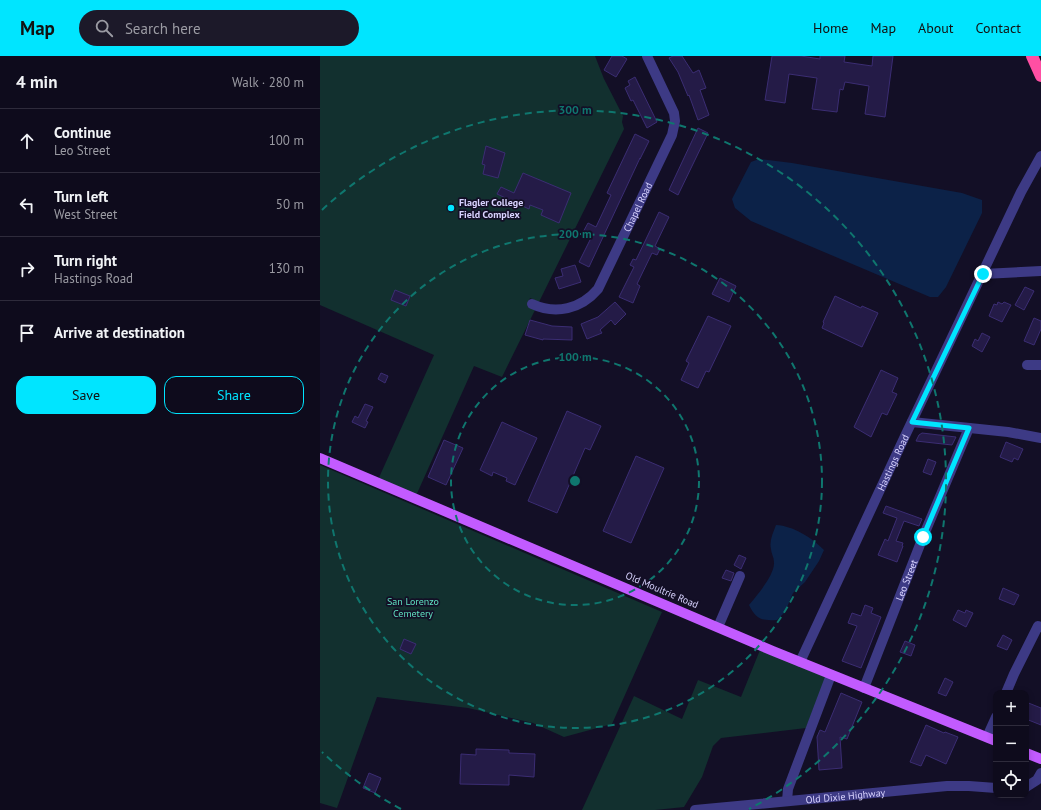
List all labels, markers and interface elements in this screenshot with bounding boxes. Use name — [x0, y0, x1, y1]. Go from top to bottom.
search box — [79, 10, 359, 46]
text: Map — [20, 16, 55, 40]
icon: search — [93, 17, 115, 39]
text: Search here — [125, 19, 201, 38]
text: Home — [813, 19, 848, 37]
text: Map — [870, 19, 896, 37]
text: About — [918, 19, 954, 37]
text: Contact — [976, 19, 1021, 37]
text: 4 min — [16, 71, 57, 93]
text: Walk · 280 m — [232, 74, 304, 91]
text: 300 m — [558, 102, 592, 117]
text: Continue — [54, 123, 111, 142]
icon: ahead — [16, 130, 38, 152]
text: 100 m — [269, 132, 304, 149]
text: Leo Street — [54, 142, 110, 159]
street label: Chapel Road — [620, 180, 655, 234]
text: Turn left — [54, 187, 108, 206]
icon: left — [16, 194, 38, 216]
text: 50 m — [276, 196, 304, 213]
place label: Flagler College Field Complex — [459, 196, 523, 221]
marker: Flagler College Field Complex — [446, 203, 456, 213]
text: West Street — [54, 206, 117, 223]
text: 200 m — [558, 226, 592, 241]
text: Turn right — [54, 251, 117, 270]
icon: right — [16, 258, 38, 280]
text: 130 m — [269, 260, 304, 277]
route end — [974, 265, 992, 283]
text: Hastings Road — [54, 270, 133, 287]
icon: arrive — [16, 322, 38, 344]
text: Arrive at destination — [54, 323, 185, 342]
text: 100 m — [558, 349, 592, 364]
button: Save — [16, 376, 156, 414]
button: Share — [164, 376, 304, 414]
street label: Hastings Road — [874, 432, 911, 493]
centre of rings — [568, 474, 582, 488]
route start — [914, 528, 932, 546]
street label: Leo Street — [892, 557, 920, 602]
street label: Old Moultrie Road — [624, 569, 700, 611]
park label: San Lorenzo Cemetery — [387, 595, 439, 620]
map controls — [993, 690, 1029, 798]
button: + — [993, 690, 1029, 726]
button: − — [993, 726, 1029, 762]
button: locate — [993, 762, 1029, 798]
street label: Old Dixie Highway — [805, 785, 886, 806]

